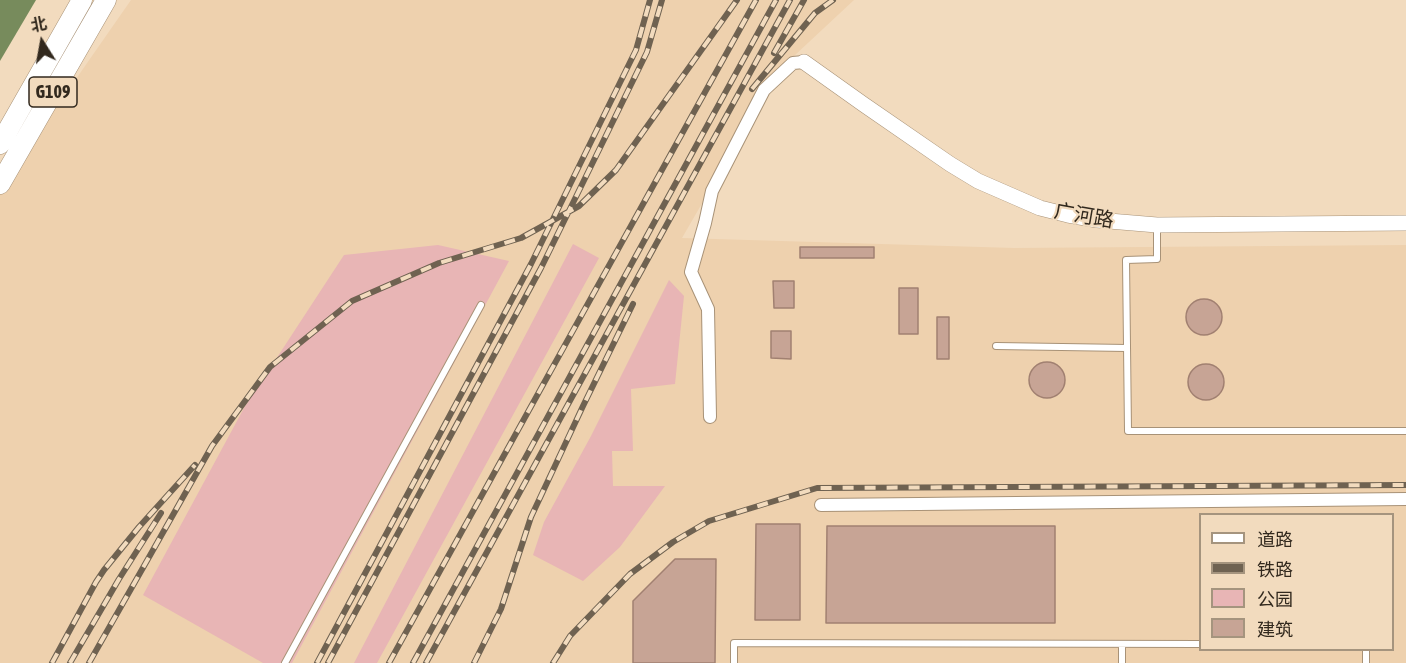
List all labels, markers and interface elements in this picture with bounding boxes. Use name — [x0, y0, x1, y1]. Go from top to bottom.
north arrow — [12, 12, 72, 72]
text: 北 — [29, 14, 48, 35]
road number: G109 — [29, 77, 77, 107]
street label: 广河路 — [1052, 199, 1116, 233]
legend — [1199, 513, 1394, 651]
text: 道路 — [1257, 529, 1293, 550]
text: 铁路 — [1257, 559, 1293, 580]
text: 公园 — [1257, 589, 1293, 610]
text: 建筑 — [1257, 619, 1293, 640]

